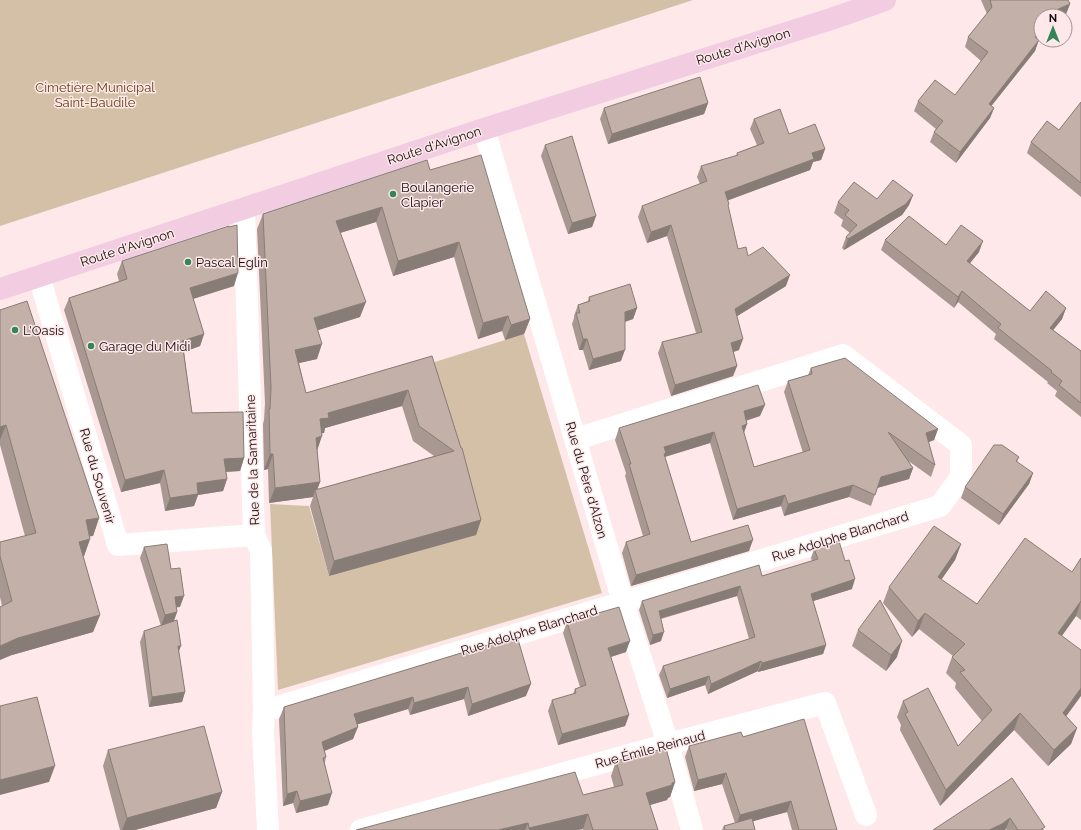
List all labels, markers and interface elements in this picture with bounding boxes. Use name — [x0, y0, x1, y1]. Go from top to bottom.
north arrow — [1033, 8, 1073, 48]
text: N — [1049, 12, 1057, 25]
street label: Route d'Avignon — [694, 25, 792, 68]
park label: Cimetière Municipal Saint-Baudile — [35, 80, 155, 110]
street label: Route d'Avignon — [385, 123, 483, 168]
place label: Boulangerie Clapier — [401, 180, 474, 210]
marker: Boulangerie Clapier — [388, 189, 398, 199]
street label: Route d'Avignon — [78, 225, 176, 270]
place label: Pascal Eglin — [196, 255, 268, 270]
marker: Pascal Eglin — [183, 257, 193, 267]
place label: L'Oasis — [23, 323, 64, 338]
marker: L'Oasis — [10, 325, 20, 335]
place label: Garage du Midi — [99, 339, 190, 354]
marker: Garage du Midi — [86, 341, 96, 351]
street label: Rue de la Samaritaine — [243, 394, 262, 526]
street label: Rue du Père d'Alzon — [563, 420, 610, 540]
street label: Rue du Souvenir — [77, 427, 118, 526]
street label: Rue Adolphe Blanchard — [770, 509, 910, 564]
street label: Rue Adolphe Blanchard — [459, 603, 599, 658]
street label: Rue Émile Reinaud — [593, 728, 707, 771]

